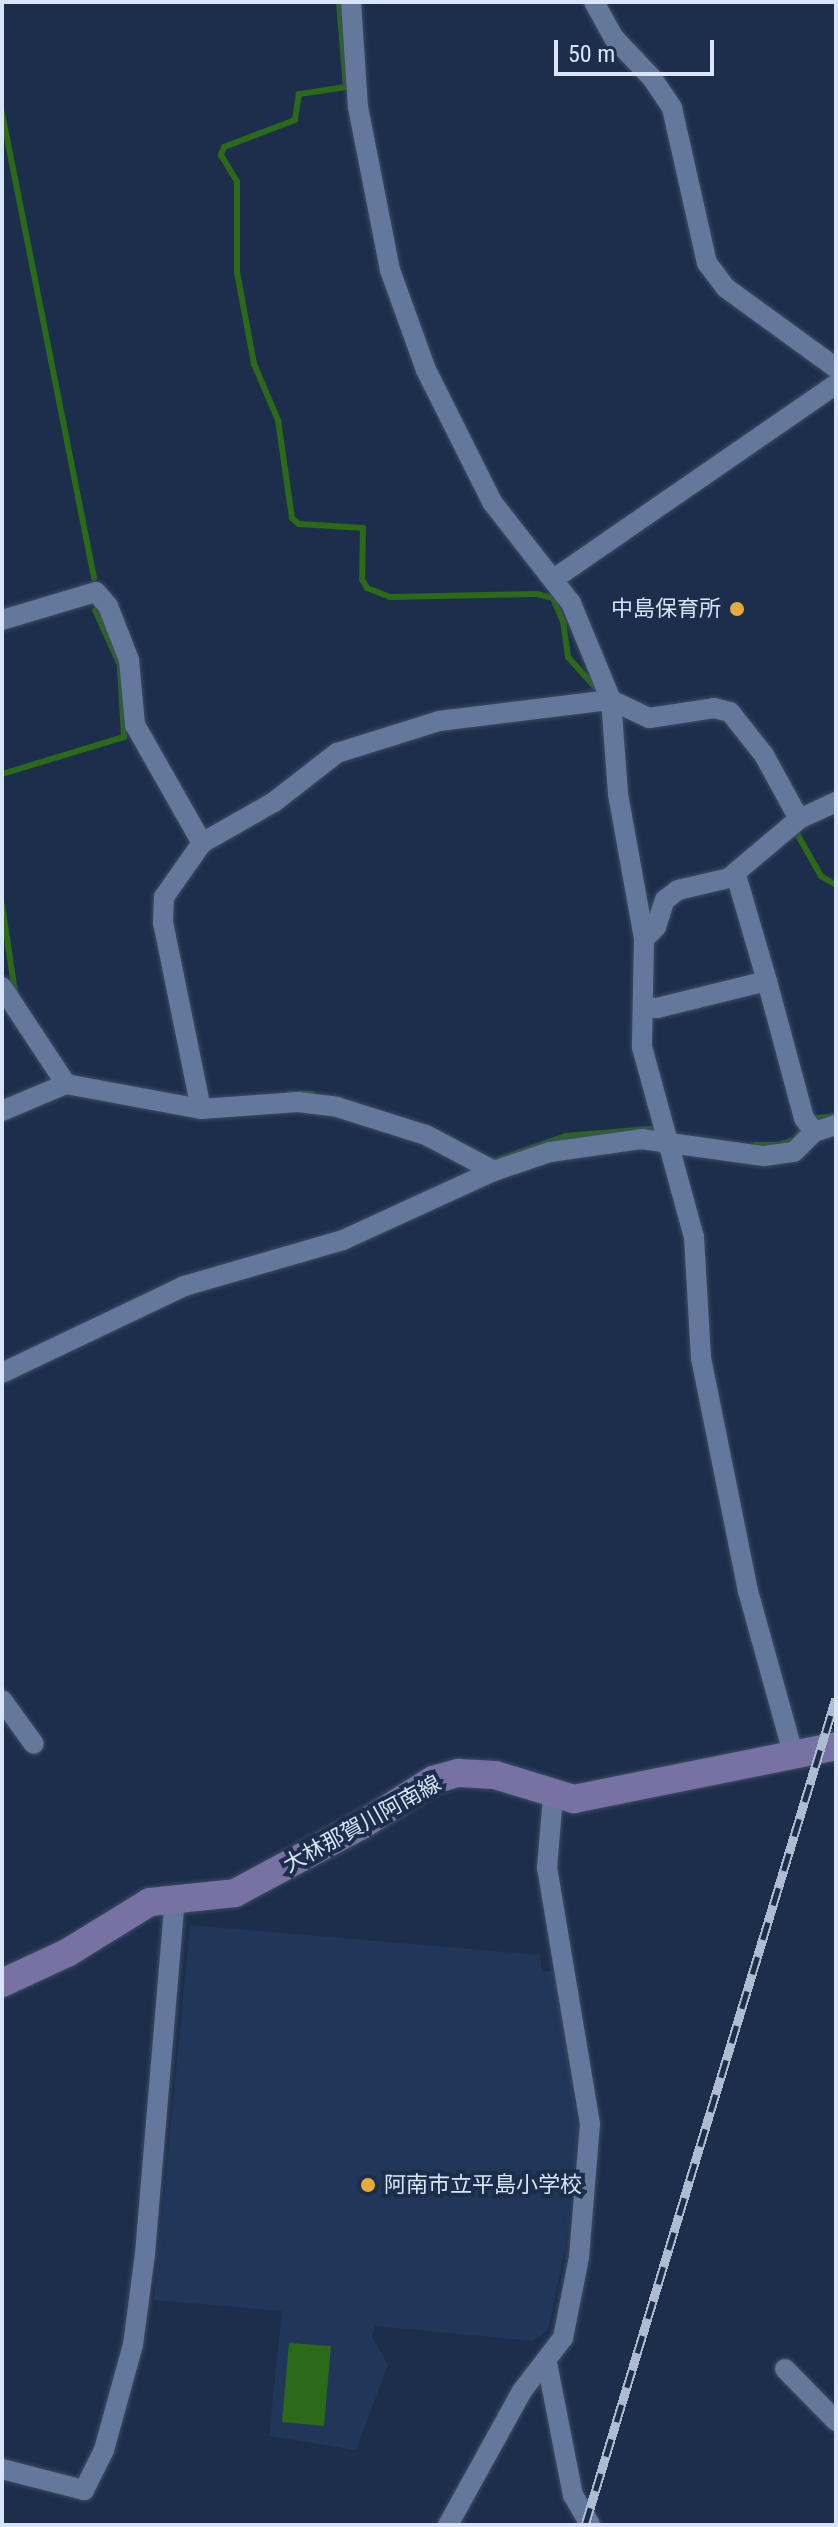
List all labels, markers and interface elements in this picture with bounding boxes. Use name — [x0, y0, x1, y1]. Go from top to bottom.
scale bar — [558, 24, 718, 74]
text: 50 m — [568, 40, 615, 68]
place label: 中島保育所 — [611, 596, 721, 622]
marker: 中島保育所 — [728, 600, 746, 618]
street label: 大林那賀川阿南線 — [279, 1770, 445, 1878]
place label: 阿南市立平島小学校 — [384, 2172, 582, 2198]
marker: 阿南市立平島小学校 — [359, 2176, 377, 2194]

